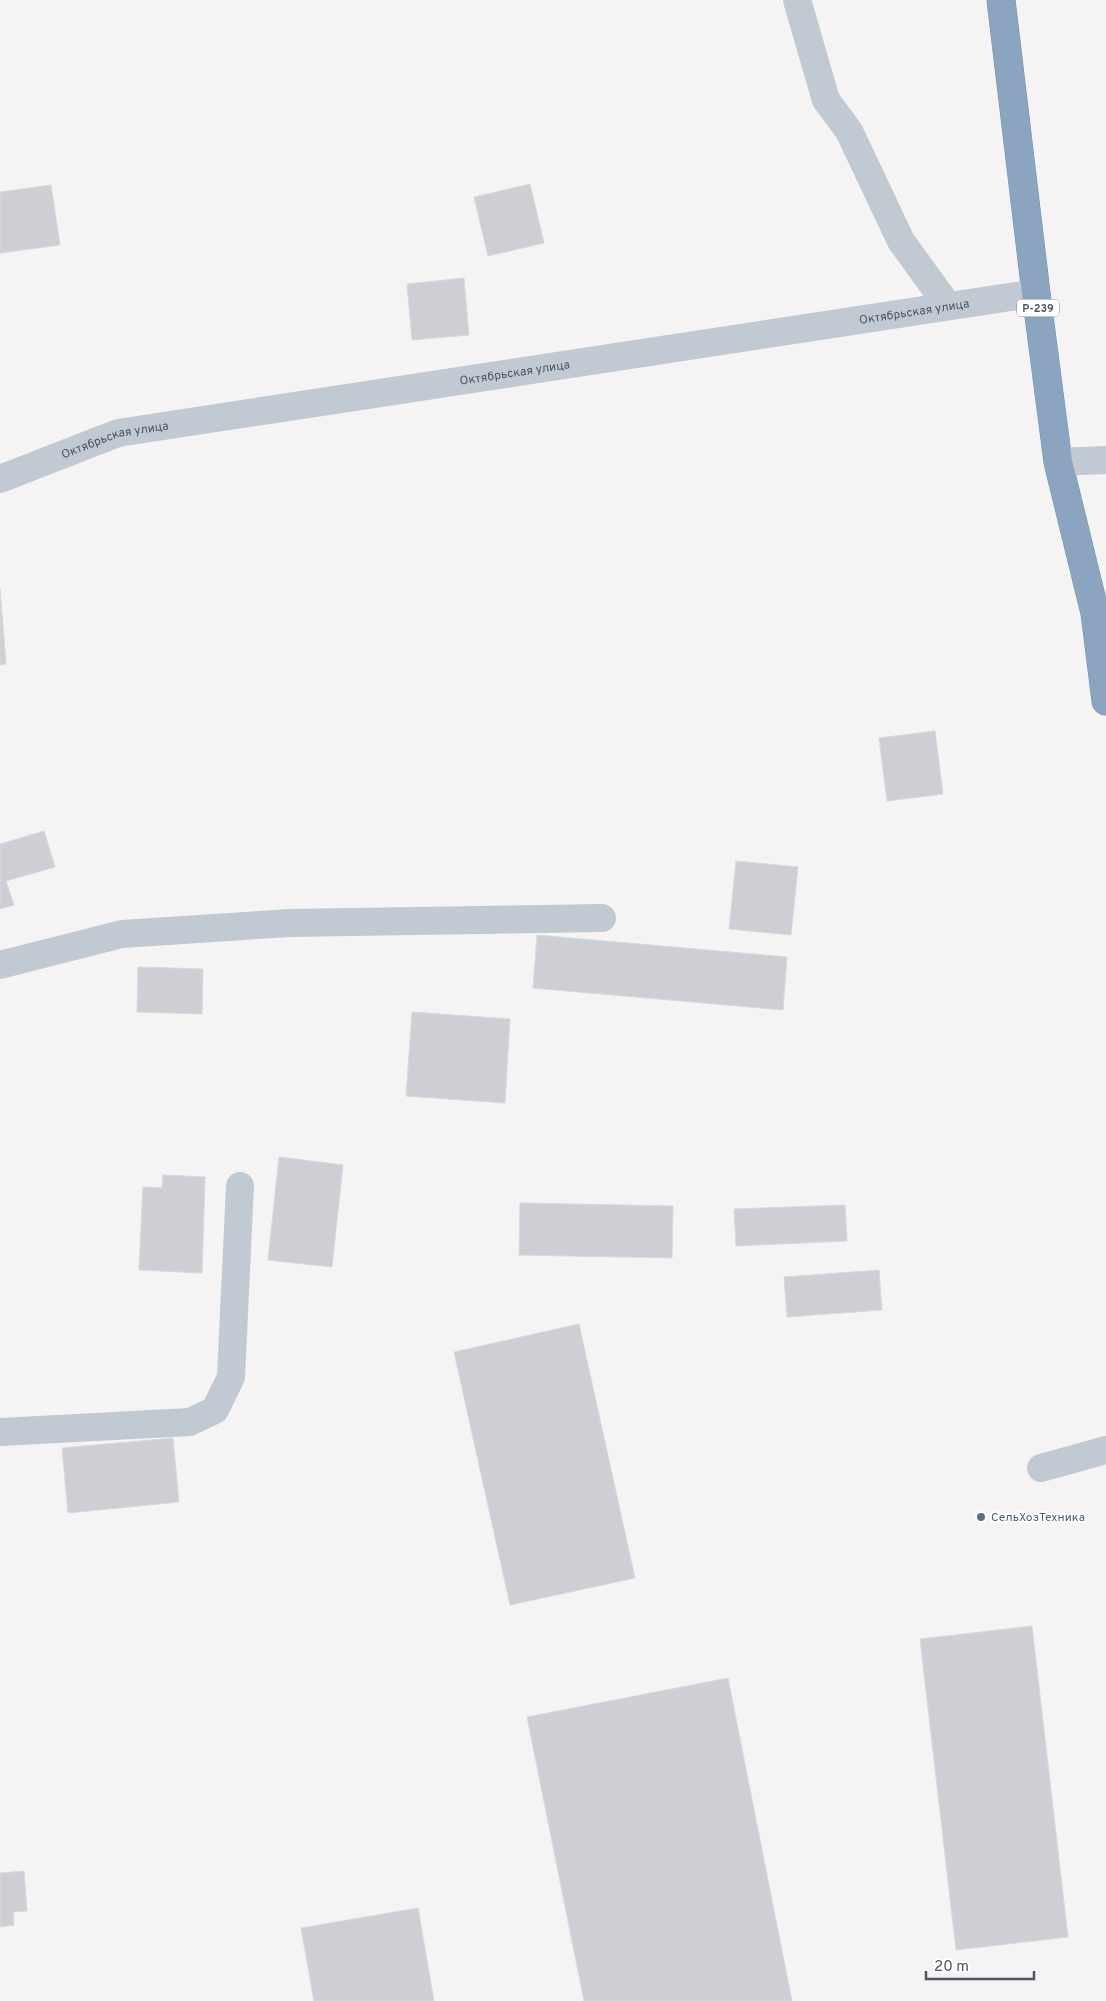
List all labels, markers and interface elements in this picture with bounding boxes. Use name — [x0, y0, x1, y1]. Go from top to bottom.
street label: Октябрьская улица — [858, 296, 971, 329]
road number: Р-239 — [1017, 300, 1059, 316]
street label: Октябрьская улица — [459, 357, 571, 390]
street label: Октябрьская улица — [59, 418, 170, 463]
place label: СельХозТехника — [991, 1510, 1085, 1526]
marker: СельХозТехника — [975, 1511, 987, 1523]
scale bar — [926, 1948, 1034, 1980]
text: 20 m — [934, 1958, 969, 1977]

